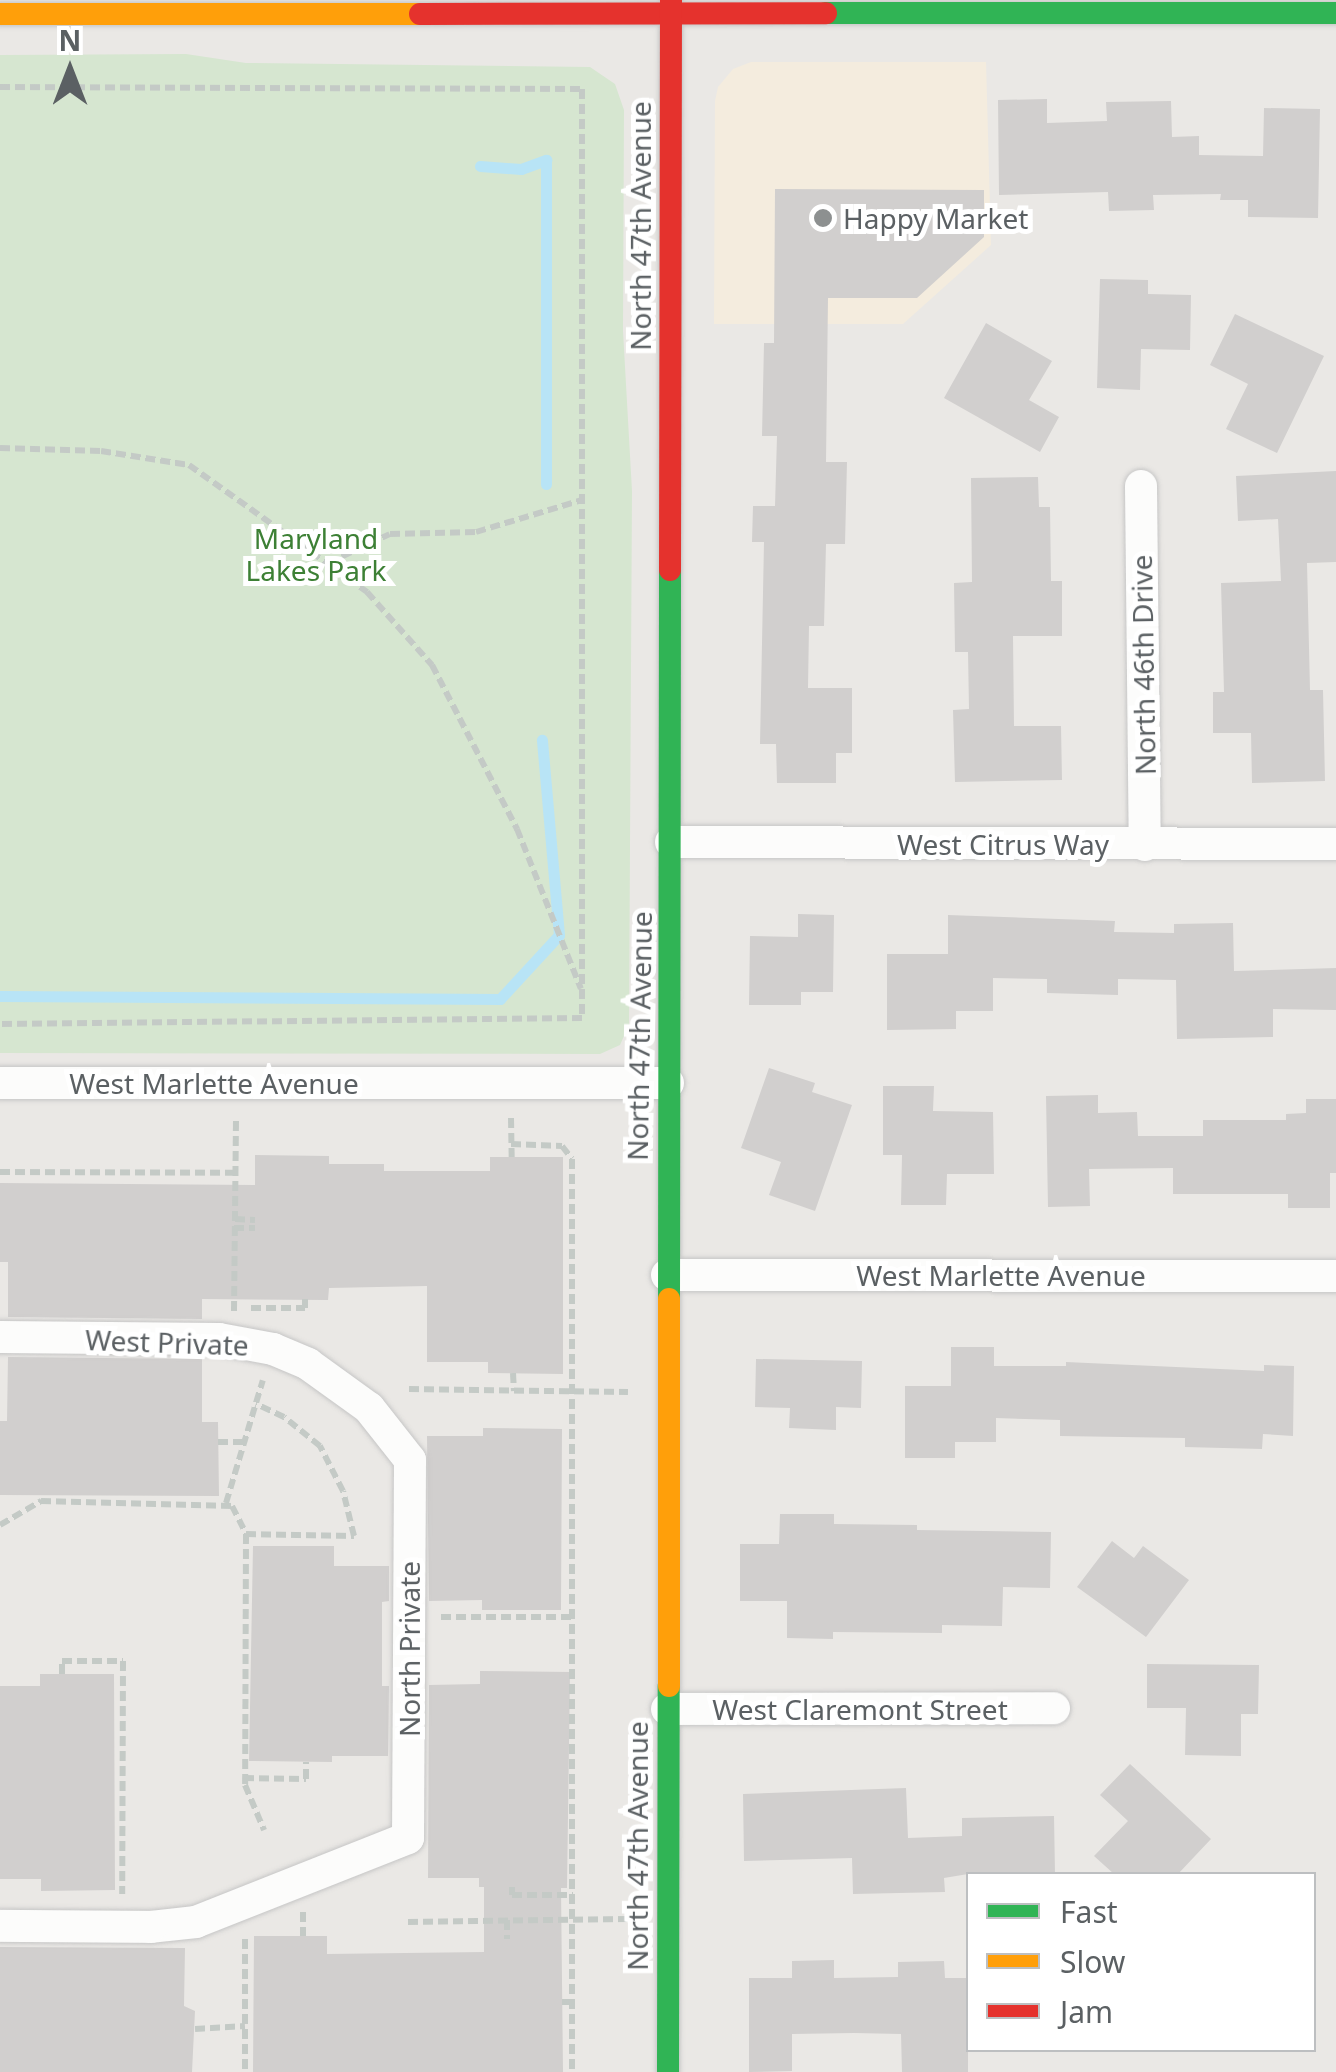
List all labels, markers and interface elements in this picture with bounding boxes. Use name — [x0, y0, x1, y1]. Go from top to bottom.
north arrow — [20, 20, 120, 120]
text: N — [59, 21, 81, 59]
street label: North 47th Avenue — [623, 101, 657, 351]
place label: Happy Market — [843, 201, 1028, 235]
marker: Happy Market — [812, 207, 834, 229]
park label: Maryland Lakes Park — [246, 521, 386, 587]
street label: North 46th Drive — [1124, 555, 1162, 775]
street label: West Citrus Way — [897, 827, 1109, 861]
street label: North 47th Avenue — [620, 911, 658, 1161]
street label: West Marlette Avenue — [69, 1066, 359, 1100]
street label: West Marlette Avenue — [856, 1258, 1146, 1292]
street label: West Private — [85, 1322, 249, 1362]
street label: North Private — [392, 1561, 426, 1737]
street label: West Claremont Street — [712, 1692, 1008, 1726]
street label: North 47th Avenue — [620, 1721, 654, 1971]
legend — [966, 1872, 1316, 2052]
text: Fast — [1060, 1891, 1118, 1932]
text: Slow — [1060, 1941, 1125, 1982]
text: Jam — [1060, 1991, 1113, 2032]

